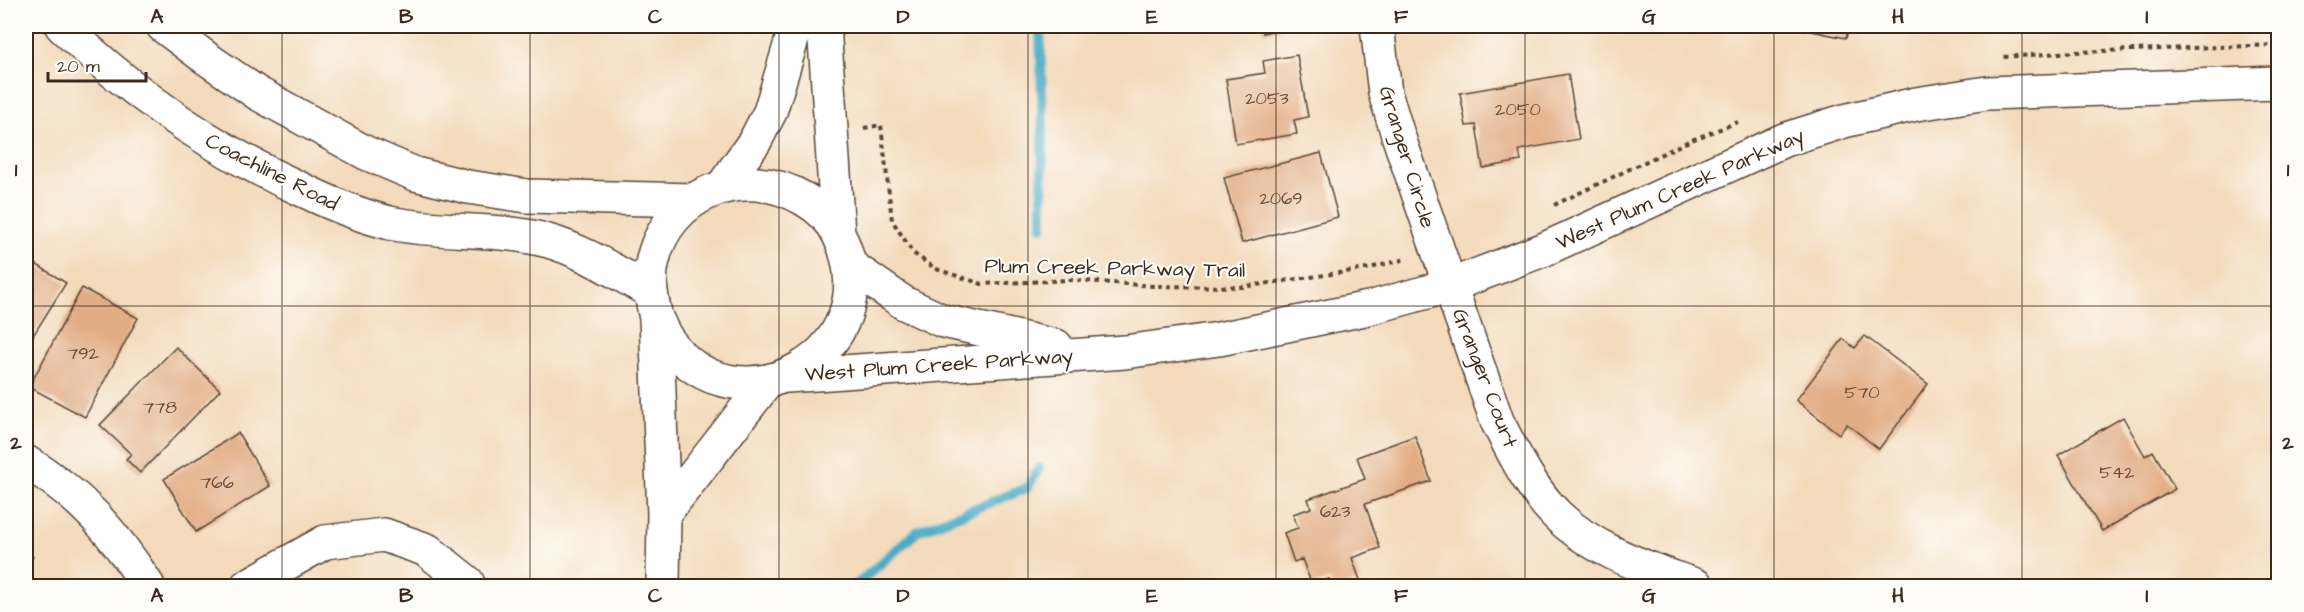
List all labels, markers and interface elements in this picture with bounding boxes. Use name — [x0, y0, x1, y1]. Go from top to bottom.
text: A — [151, 3, 164, 31]
text: B — [399, 3, 414, 31]
text: C — [648, 3, 663, 31]
text: D — [897, 3, 910, 31]
text: E — [1146, 3, 1158, 31]
text: F — [1394, 3, 1409, 31]
text: G — [1642, 3, 1656, 31]
text: H — [1892, 3, 1904, 31]
text: I — [2145, 3, 2149, 31]
scale bar — [48, 45, 146, 83]
text: 20 m — [57, 54, 100, 79]
street label: Granger Circle — [1370, 82, 1442, 232]
house number: 2053 — [1245, 86, 1289, 111]
house number: 2050 — [1495, 97, 1541, 122]
street label: West Plum Creek Parkway — [1551, 121, 1810, 259]
street label: Coachline Road — [200, 126, 344, 218]
text: 1 — [15, 156, 18, 184]
text: 1 — [2287, 156, 2290, 184]
house number: 2069 — [1259, 186, 1303, 211]
street label: Plum Creek Parkway Trail — [984, 251, 1246, 287]
street label: Granger Court — [1443, 304, 1525, 453]
house number: 792 — [67, 341, 100, 366]
street label: West Plum Creek Parkway — [804, 341, 1075, 391]
house number: 570 — [1844, 380, 1880, 405]
house number: 778 — [143, 395, 177, 420]
text: 2 — [9, 429, 22, 457]
text: 2 — [2281, 429, 2294, 457]
house number: 542 — [2099, 460, 2135, 485]
house number: 766 — [200, 470, 234, 495]
house number: 623 — [1320, 499, 1350, 524]
text: A — [151, 582, 164, 610]
text: B — [399, 582, 414, 610]
text: C — [648, 582, 663, 610]
text: D — [897, 582, 910, 610]
text: E — [1146, 582, 1158, 610]
text: F — [1394, 582, 1409, 610]
text: G — [1642, 582, 1656, 610]
text: H — [1892, 582, 1904, 610]
text: I — [2145, 582, 2149, 610]

